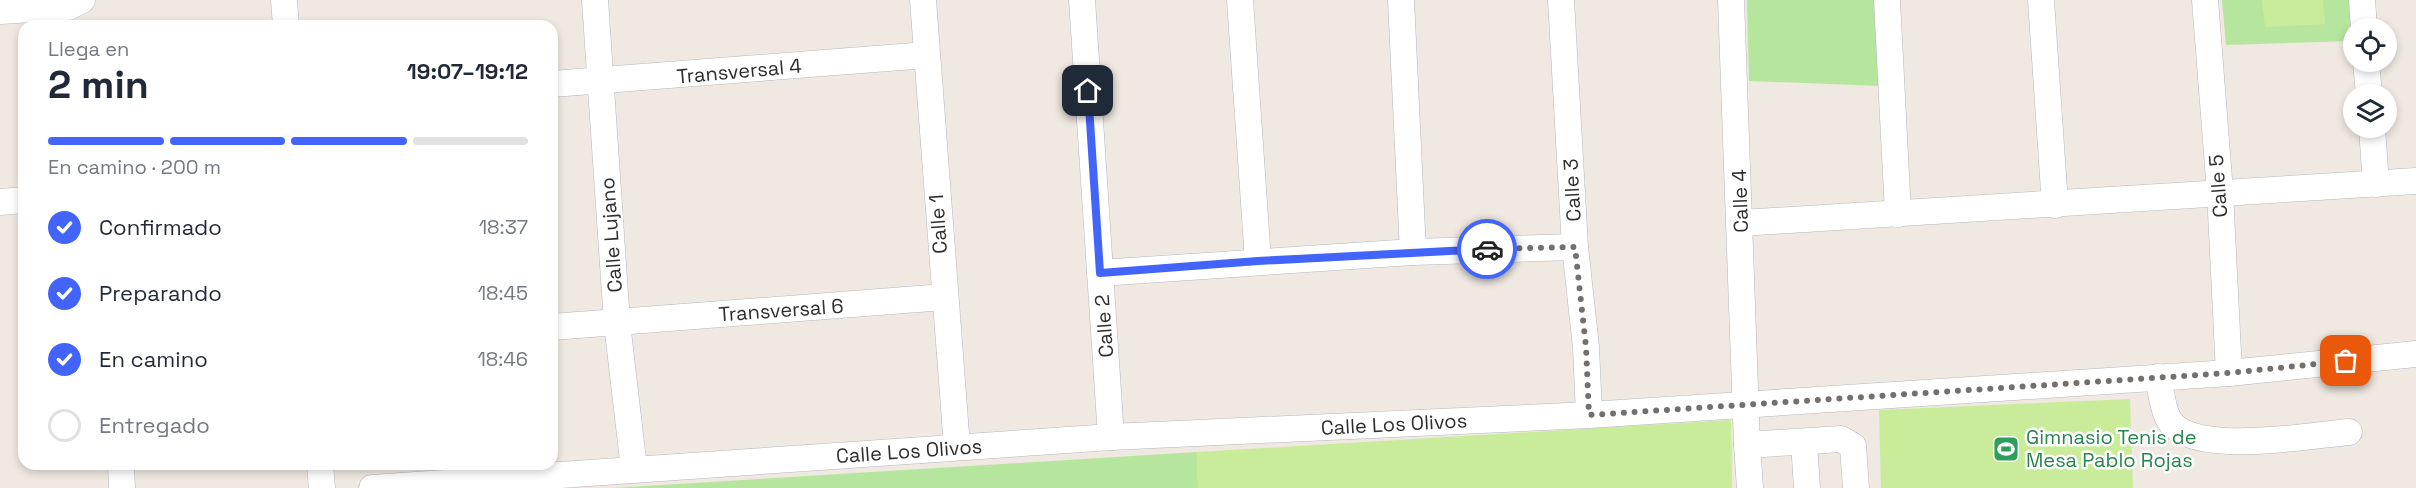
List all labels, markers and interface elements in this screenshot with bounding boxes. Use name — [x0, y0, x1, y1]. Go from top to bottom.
map controls — [2343, 18, 2397, 138]
button: locate — [2343, 18, 2397, 72]
text: Llega en — [48, 36, 129, 62]
street label: Transversal 4 — [675, 53, 803, 89]
text: 19:07–19:12 — [407, 57, 528, 85]
text: 2 min — [48, 60, 149, 109]
pin — [1062, 65, 1113, 116]
icon: home — [1071, 74, 1104, 107]
button: layers — [2343, 84, 2397, 138]
text: En camino · 200 m — [48, 154, 221, 180]
street label: Calle 5 — [2203, 154, 2233, 218]
street label: Calle 3 — [1557, 158, 1587, 222]
street label: Calle 4 — [1726, 169, 1754, 233]
street label: Calle Lujano — [594, 177, 628, 293]
street label: Calle 1 — [923, 193, 953, 255]
icon: check — [48, 211, 81, 244]
text: Confirmado — [99, 213, 222, 241]
text: 18:37 — [479, 214, 528, 240]
courier — [1457, 219, 1517, 279]
icon: car — [1471, 233, 1504, 266]
icon: check — [48, 277, 81, 310]
text: Preparando — [99, 279, 222, 307]
text: 18:45 — [478, 280, 528, 306]
street label: Transversal 6 — [718, 293, 844, 327]
street label: Calle 2 — [1089, 294, 1119, 358]
pin — [2320, 335, 2371, 386]
icon: check — [48, 343, 81, 376]
icon: bag — [2329, 344, 2362, 377]
text: En camino — [99, 345, 208, 373]
text: 18:46 — [477, 346, 528, 372]
street label: Calle Los Olivos — [1320, 407, 1468, 441]
text: Entregado — [99, 411, 210, 439]
place label: Gimnasio Tenis de Mesa Pablo Rojas — [2026, 424, 2197, 473]
street label: Calle Los Olivos — [835, 433, 983, 469]
sports icon: Gimnasio Tenis de Mesa Pablo Rojas — [1991, 434, 2021, 464]

